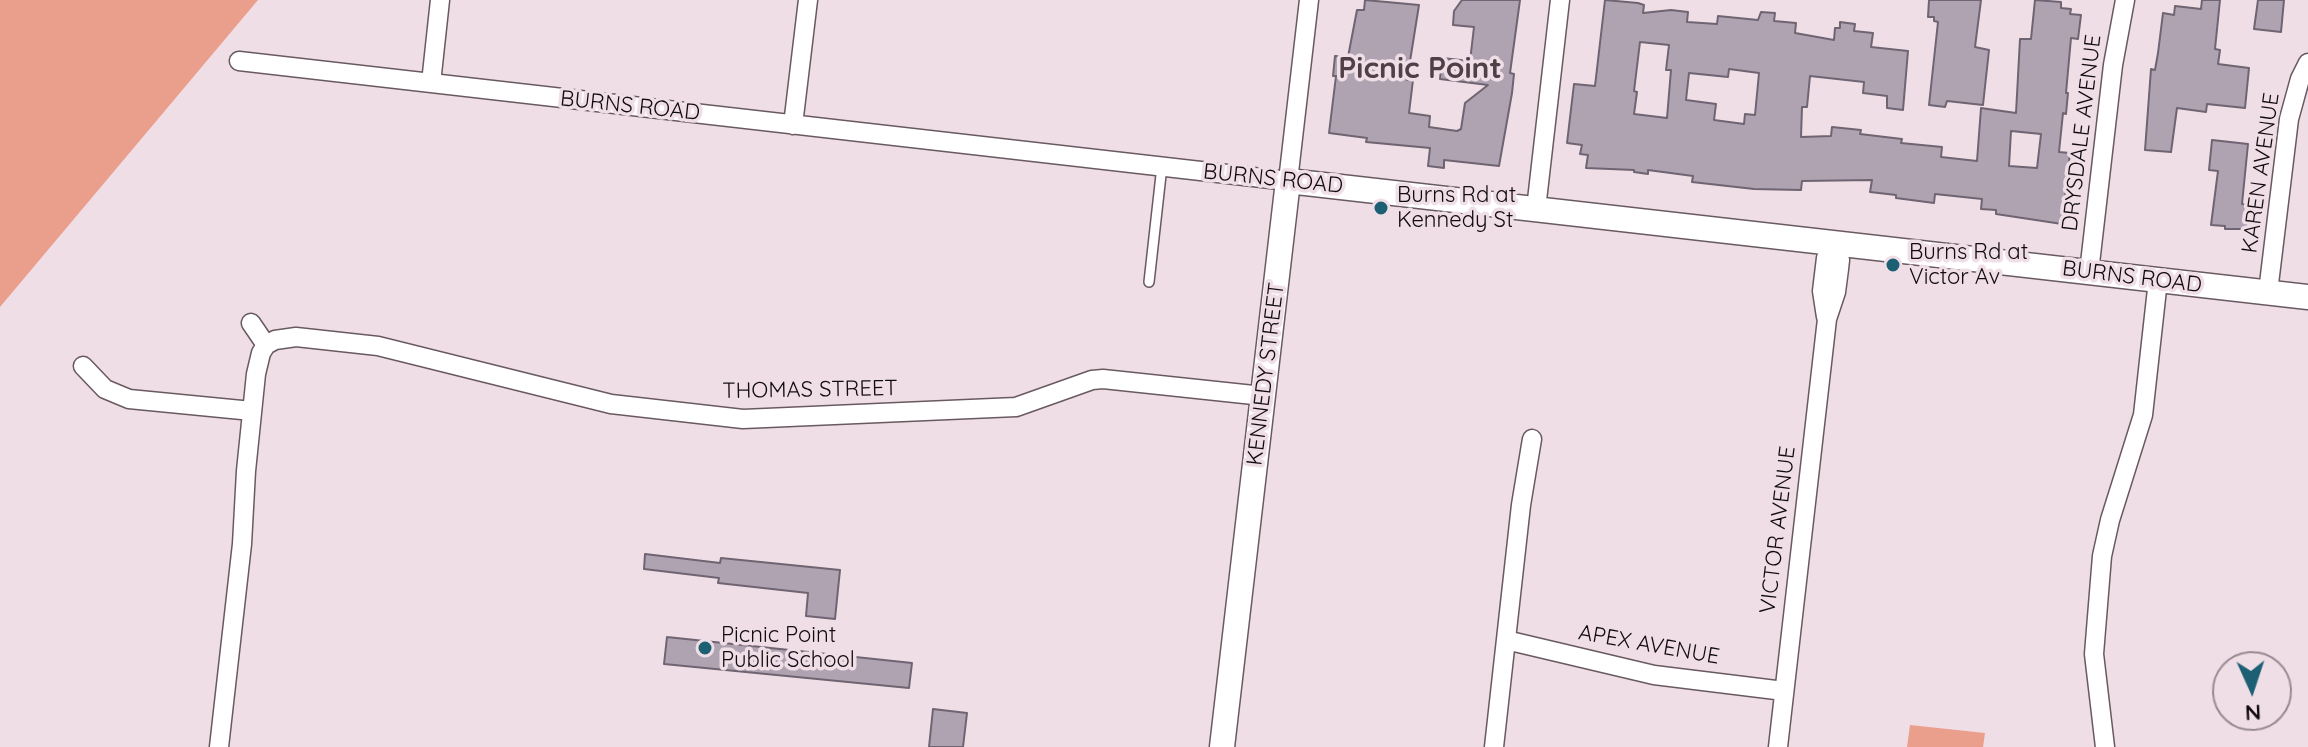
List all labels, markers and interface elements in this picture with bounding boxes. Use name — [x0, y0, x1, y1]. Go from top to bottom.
street label: DRYSDALE AVENUE — [2057, 33, 2107, 233]
district label: Picnic Point — [1338, 51, 1502, 87]
street label: BURNS ROAD — [559, 86, 701, 126]
street label: KAREN AVENUE — [2237, 91, 2285, 255]
street label: BURNS ROAD — [1202, 159, 1344, 199]
place label: Burns Rd at Kennedy St — [1397, 182, 1516, 234]
marker: Burns Rd at Kennedy St — [1372, 199, 1390, 217]
place label: Burns Rd at Victor Av — [1909, 239, 2028, 290]
street label: BURNS ROAD — [2061, 255, 2203, 299]
marker: Burns Rd at Victor Av — [1884, 256, 1902, 274]
street label: KENNEDY STREET — [1242, 281, 1290, 467]
street label: THOMAS STREET — [722, 375, 898, 405]
street label: VICTOR AVENUE — [1755, 445, 1801, 615]
street label: APEX AVENUE — [1576, 620, 1722, 670]
place label: Picnic Point Public School — [721, 622, 855, 674]
marker: Picnic Point Public School — [696, 639, 714, 657]
north arrow — [2212, 651, 2292, 731]
text: N — [2244, 699, 2262, 727]

